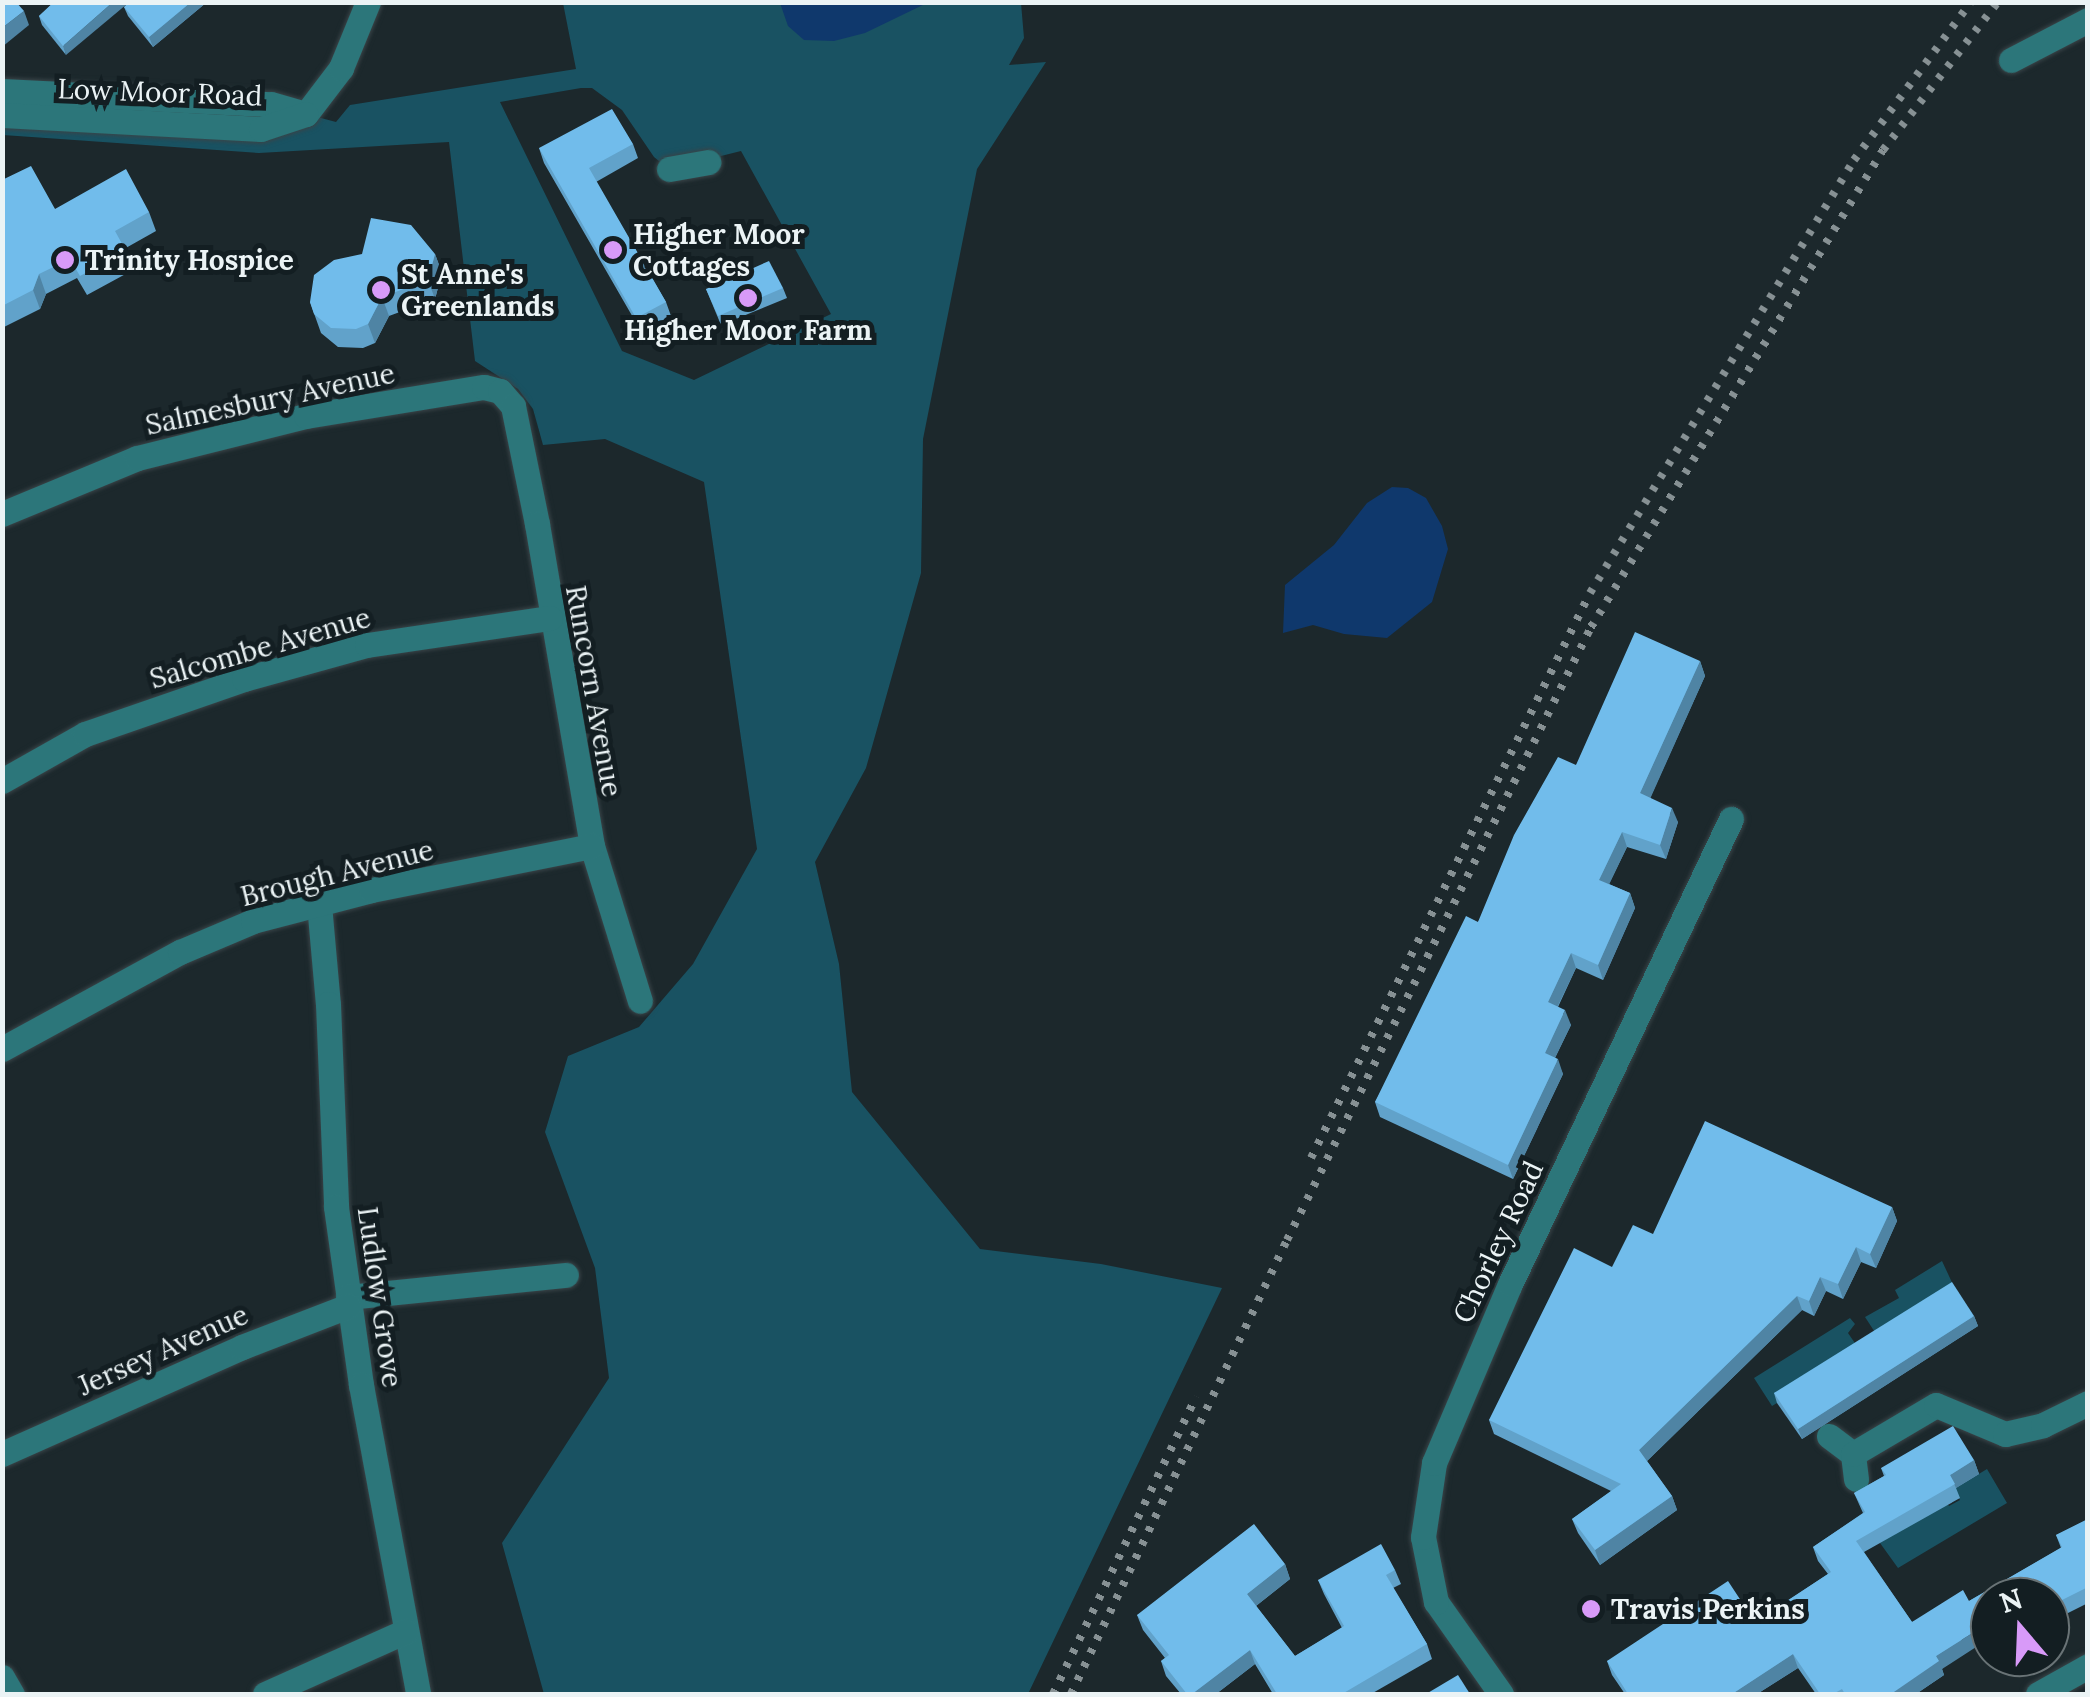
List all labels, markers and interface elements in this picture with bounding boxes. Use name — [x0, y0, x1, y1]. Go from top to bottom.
street label: Low Moor Road — [57, 72, 263, 112]
place label: Higher Moor Cottages — [633, 217, 805, 283]
marker: Higher Moor Cottages — [602, 239, 624, 261]
place label: Trinity Hospice — [85, 243, 294, 277]
marker: Trinity Hospice — [54, 249, 76, 271]
place label: St Anne's Greenlands — [401, 257, 555, 323]
marker: St Anne's Greenlands — [370, 279, 392, 301]
marker: Higher Moor Farm — [737, 287, 759, 309]
place label: Higher Moor Farm — [624, 313, 872, 347]
street label: Salmesbury Avenue — [142, 356, 398, 442]
street label: Runcorn Avenue — [559, 583, 629, 799]
street label: Salcombe Avenue — [146, 600, 374, 696]
street label: Brough Avenue — [237, 833, 437, 913]
street label: Chorley Road — [1446, 1156, 1550, 1328]
street label: Ludlow Grove — [351, 1205, 409, 1389]
street label: Jersey Avenue — [73, 1298, 253, 1402]
north arrow — [1970, 1577, 2070, 1677]
text: N — [1995, 1580, 2027, 1621]
place label: Travis Perkins — [1611, 1592, 1805, 1626]
marker: Travis Perkins — [1580, 1598, 1602, 1620]

